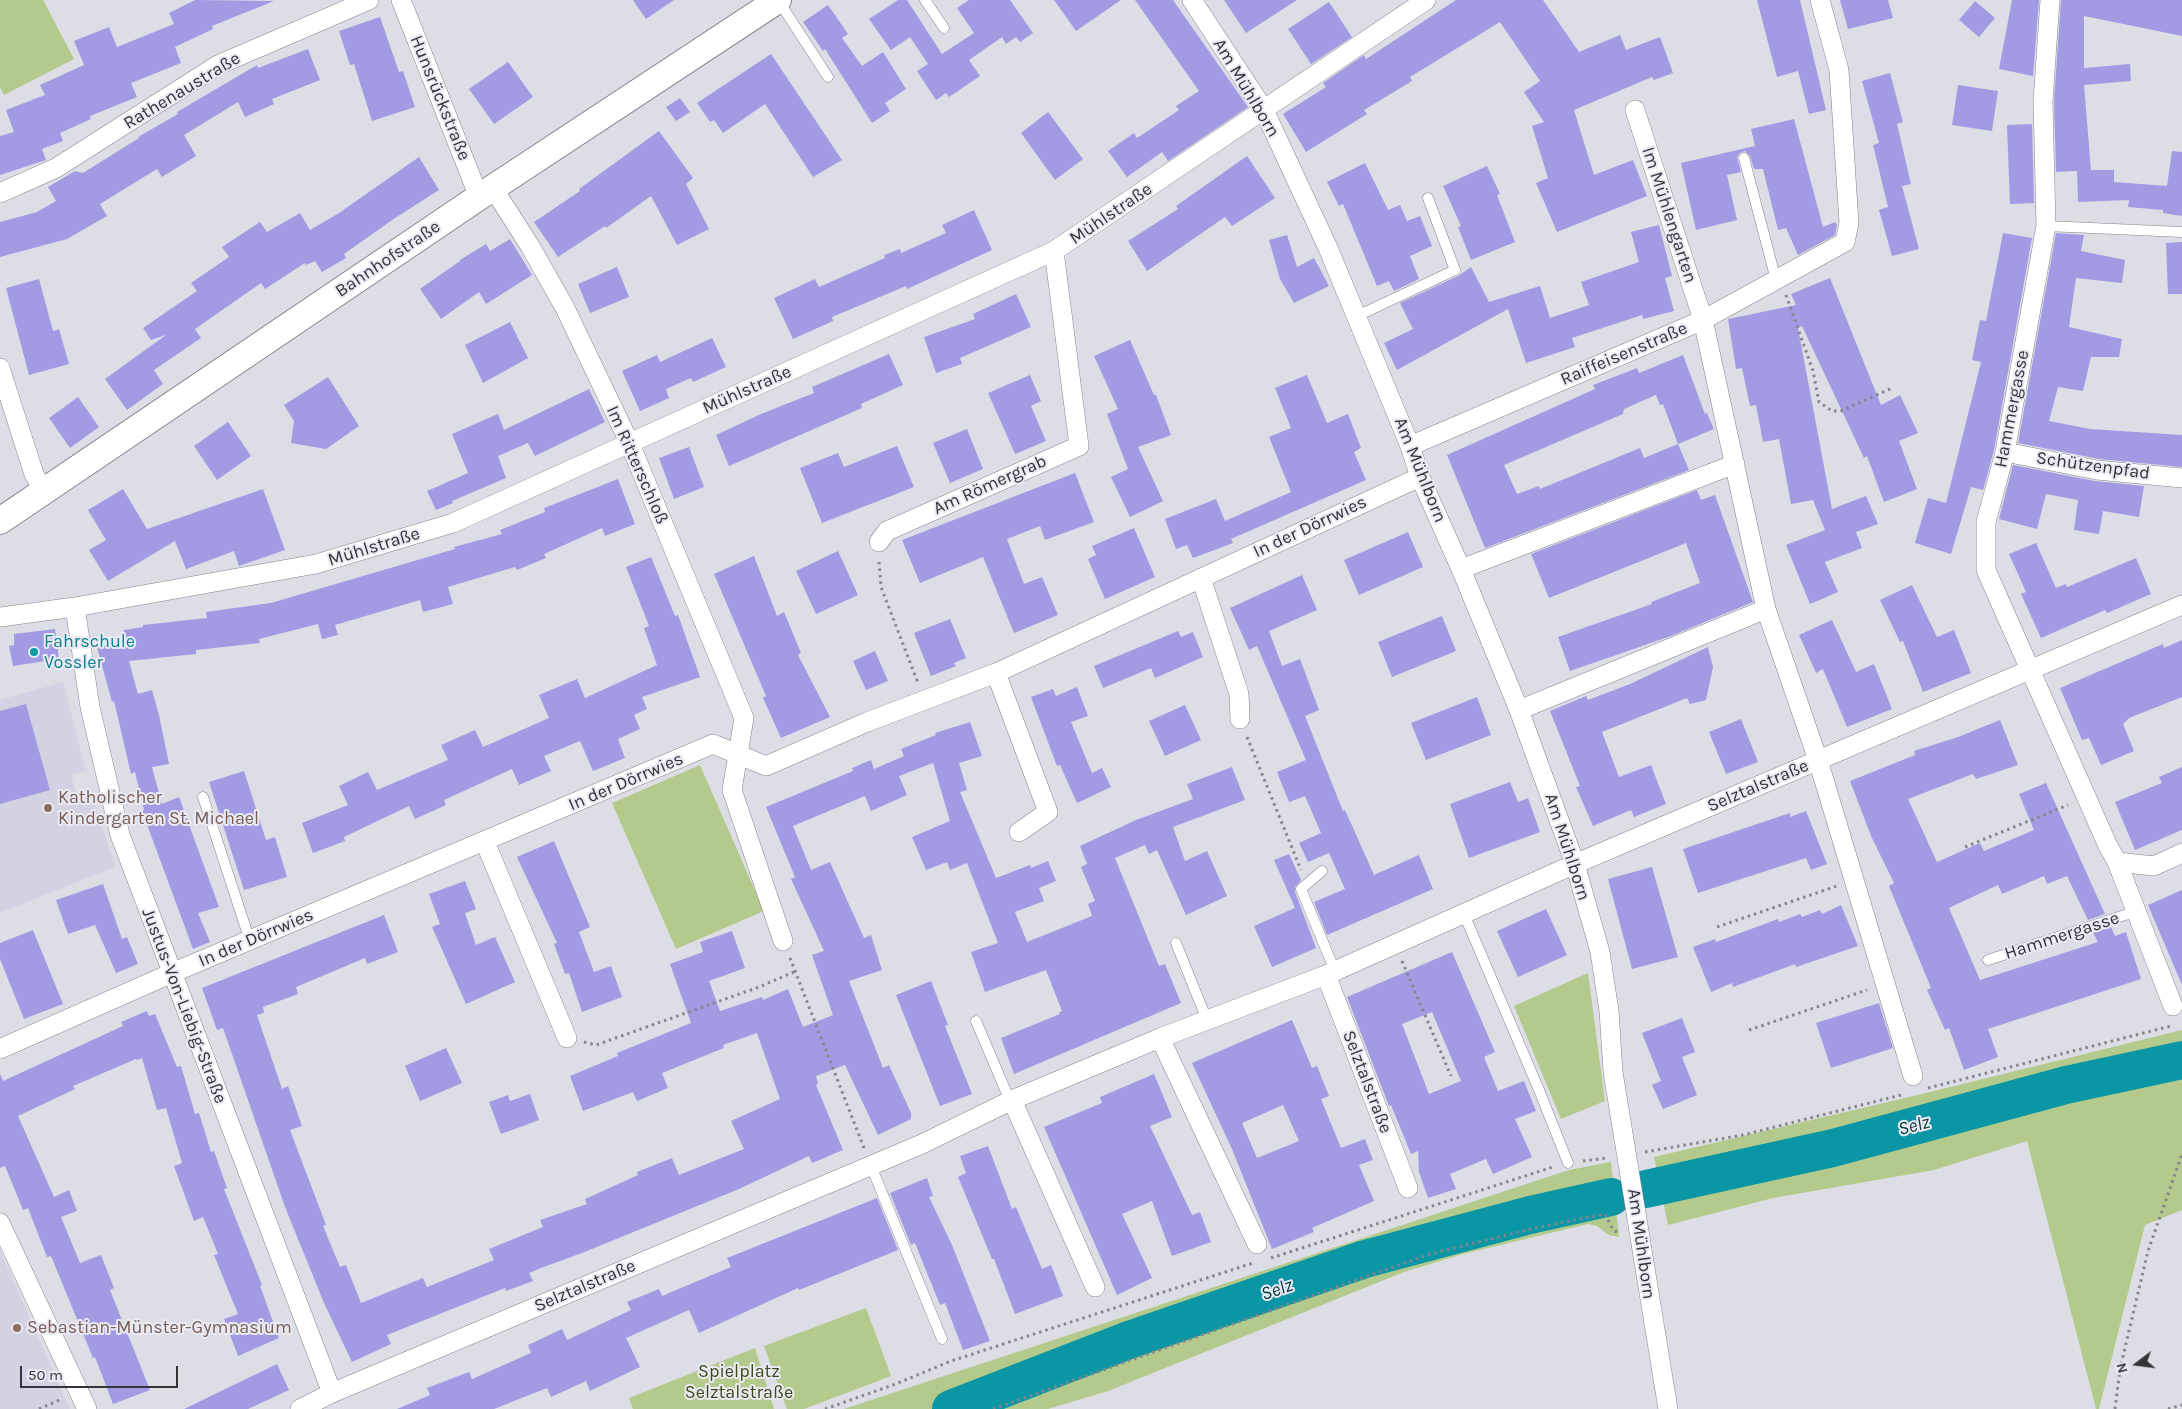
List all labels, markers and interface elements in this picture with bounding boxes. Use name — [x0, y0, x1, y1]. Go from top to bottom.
street label: Hunsrückstraße — [405, 32, 475, 164]
street label: Am Mühlborn — [1208, 35, 1284, 141]
street label: Rathenaustraße — [120, 48, 244, 134]
street label: Im Mühlengarten — [1637, 144, 1701, 286]
street label: Mühlstraße — [1066, 178, 1156, 250]
street label: Bahnhofstraße — [331, 216, 445, 302]
street label: Raiffeisenstraße — [1557, 318, 1691, 390]
street label: Hammergasse — [1990, 348, 2034, 470]
street label: Mühlstraße — [699, 361, 795, 419]
street label: Im Ritterschloß — [601, 402, 673, 528]
street label: Am Mühlborn — [1389, 414, 1451, 526]
street label: Schützenpfad — [2035, 447, 2151, 485]
street label: Am Römergrab — [930, 450, 1050, 520]
street label: In der Dörrwies — [1250, 491, 1370, 563]
street label: Mühlstraße — [325, 523, 423, 571]
place label: Fahrschule Vossler — [44, 631, 135, 674]
marker: Fahrschule Vossler — [28, 646, 40, 658]
street label: In der Dörrwies — [565, 748, 687, 816]
street label: Selztalstraße — [1704, 755, 1812, 817]
place label: Katholischer Kindergarten St. Michael — [58, 787, 259, 830]
street label: Am Mühlborn — [1540, 791, 1594, 903]
marker: Katholischer Kindergarten St. Michael — [42, 802, 54, 814]
street label: In der Dörrwies — [195, 904, 317, 972]
street label: Justus-Von-Liebig-Straße — [137, 905, 231, 1107]
street label: Hammergasse — [2002, 907, 2122, 965]
street label: Selztalstraße — [1338, 1028, 1396, 1136]
water label: Selz — [1896, 1111, 1932, 1141]
street label: Am Mühlborn — [1623, 1187, 1659, 1301]
street label: Selztalstraße — [531, 1255, 639, 1317]
water label: Selz — [1258, 1274, 1296, 1306]
place label: Sebastian-Münster-Gymnasium — [27, 1317, 292, 1339]
marker: Sebastian-Münster-Gymnasium — [11, 1322, 23, 1334]
north arrow — [2112, 1339, 2162, 1389]
scale bar — [22, 1356, 180, 1388]
park label: Spielplatz Selztalstraße — [685, 1361, 793, 1404]
text: N — [2113, 1361, 2132, 1375]
text: 50 m — [28, 1366, 63, 1384]

